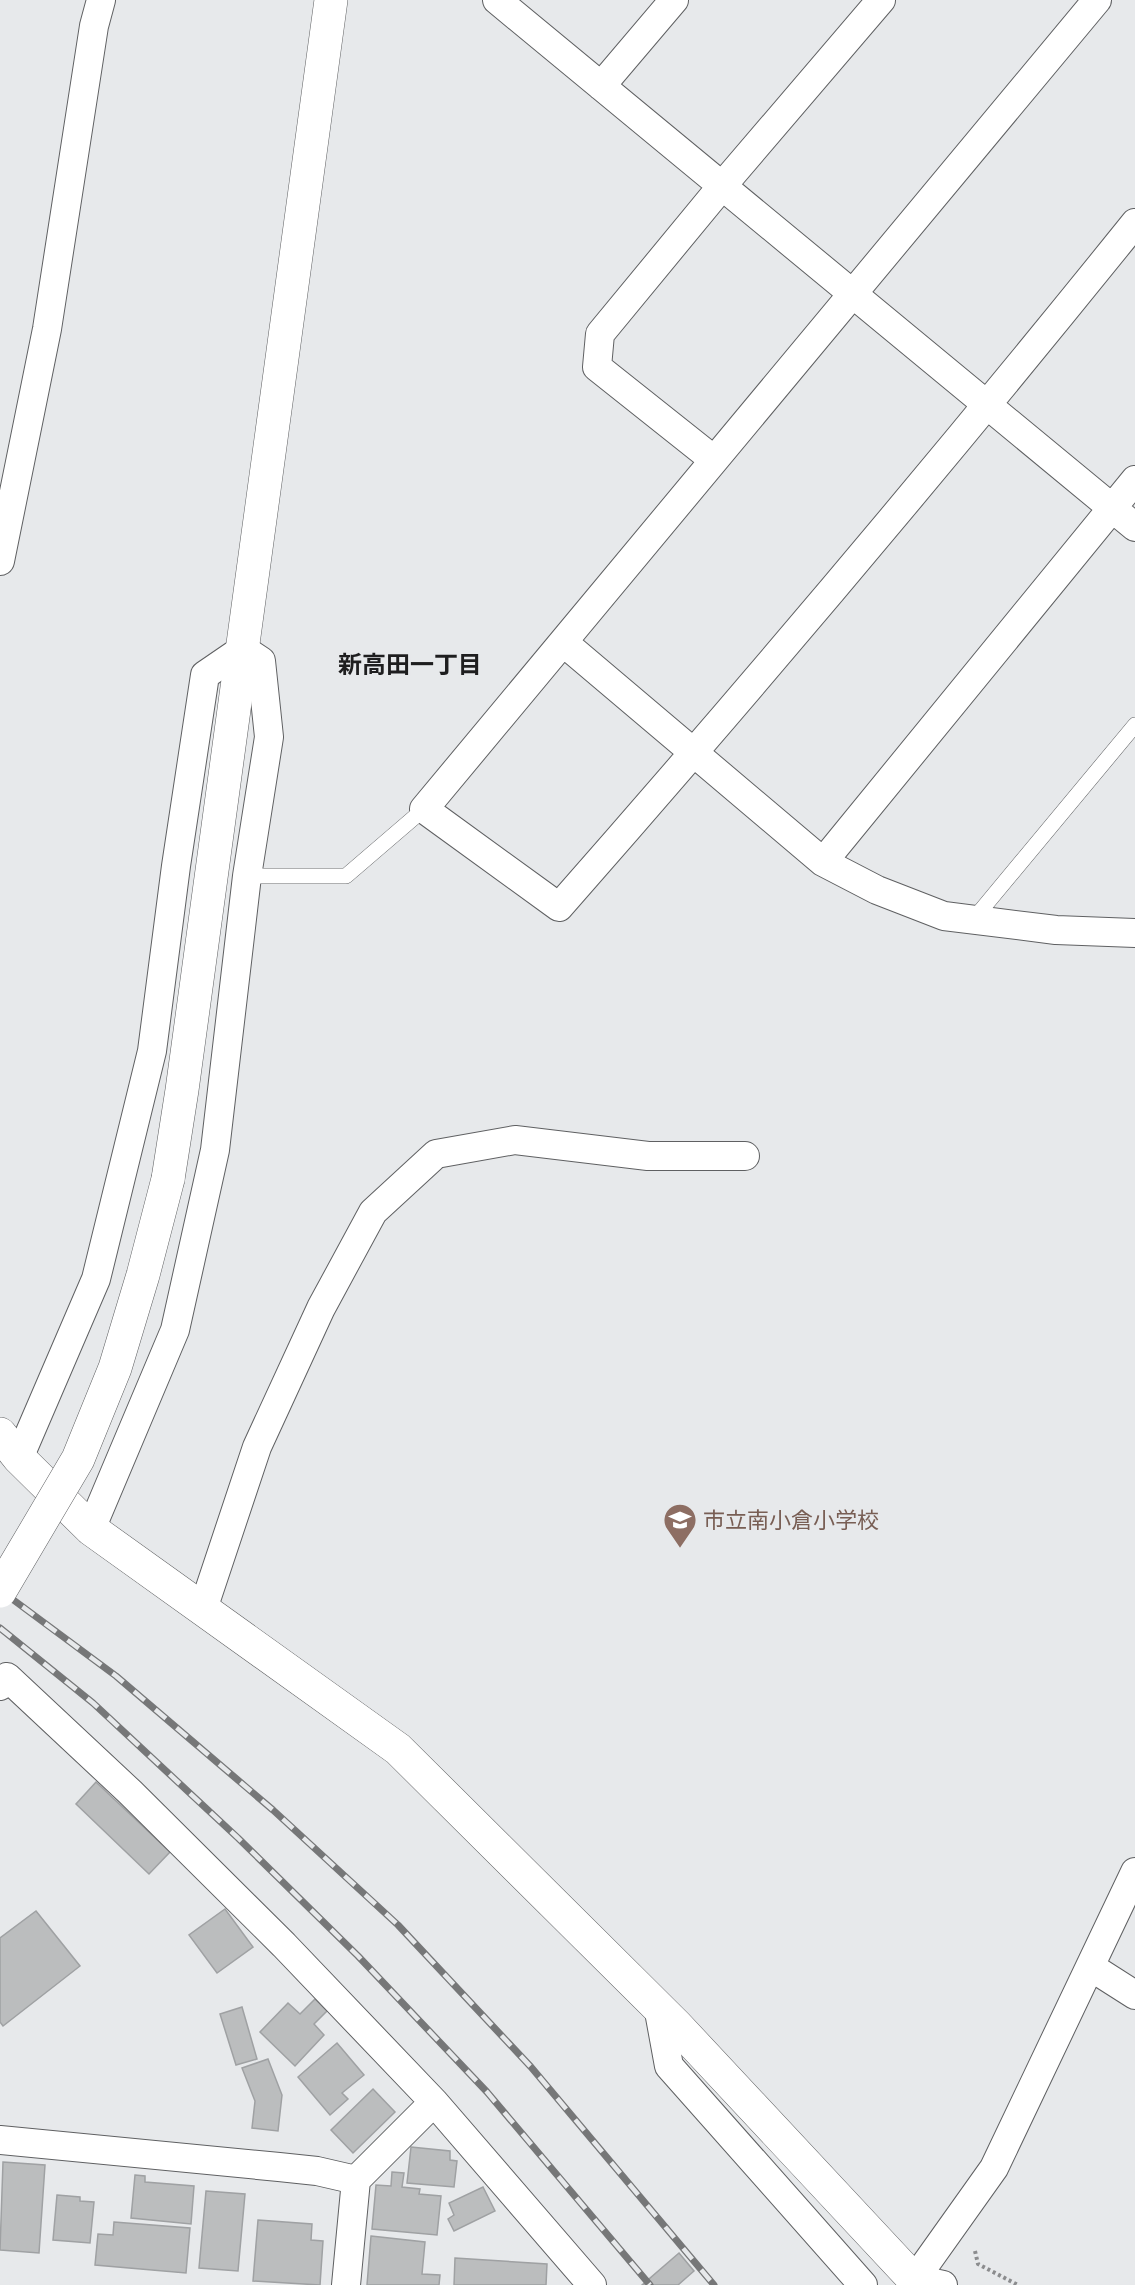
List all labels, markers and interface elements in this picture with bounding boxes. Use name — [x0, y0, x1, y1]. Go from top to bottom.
district label: 新高田一丁目 — [338, 649, 482, 680]
school or university icon: 市立南小倉小学校 — [662, 1502, 698, 1549]
place label: 市立南小倉小学校 — [703, 1506, 879, 1534]

